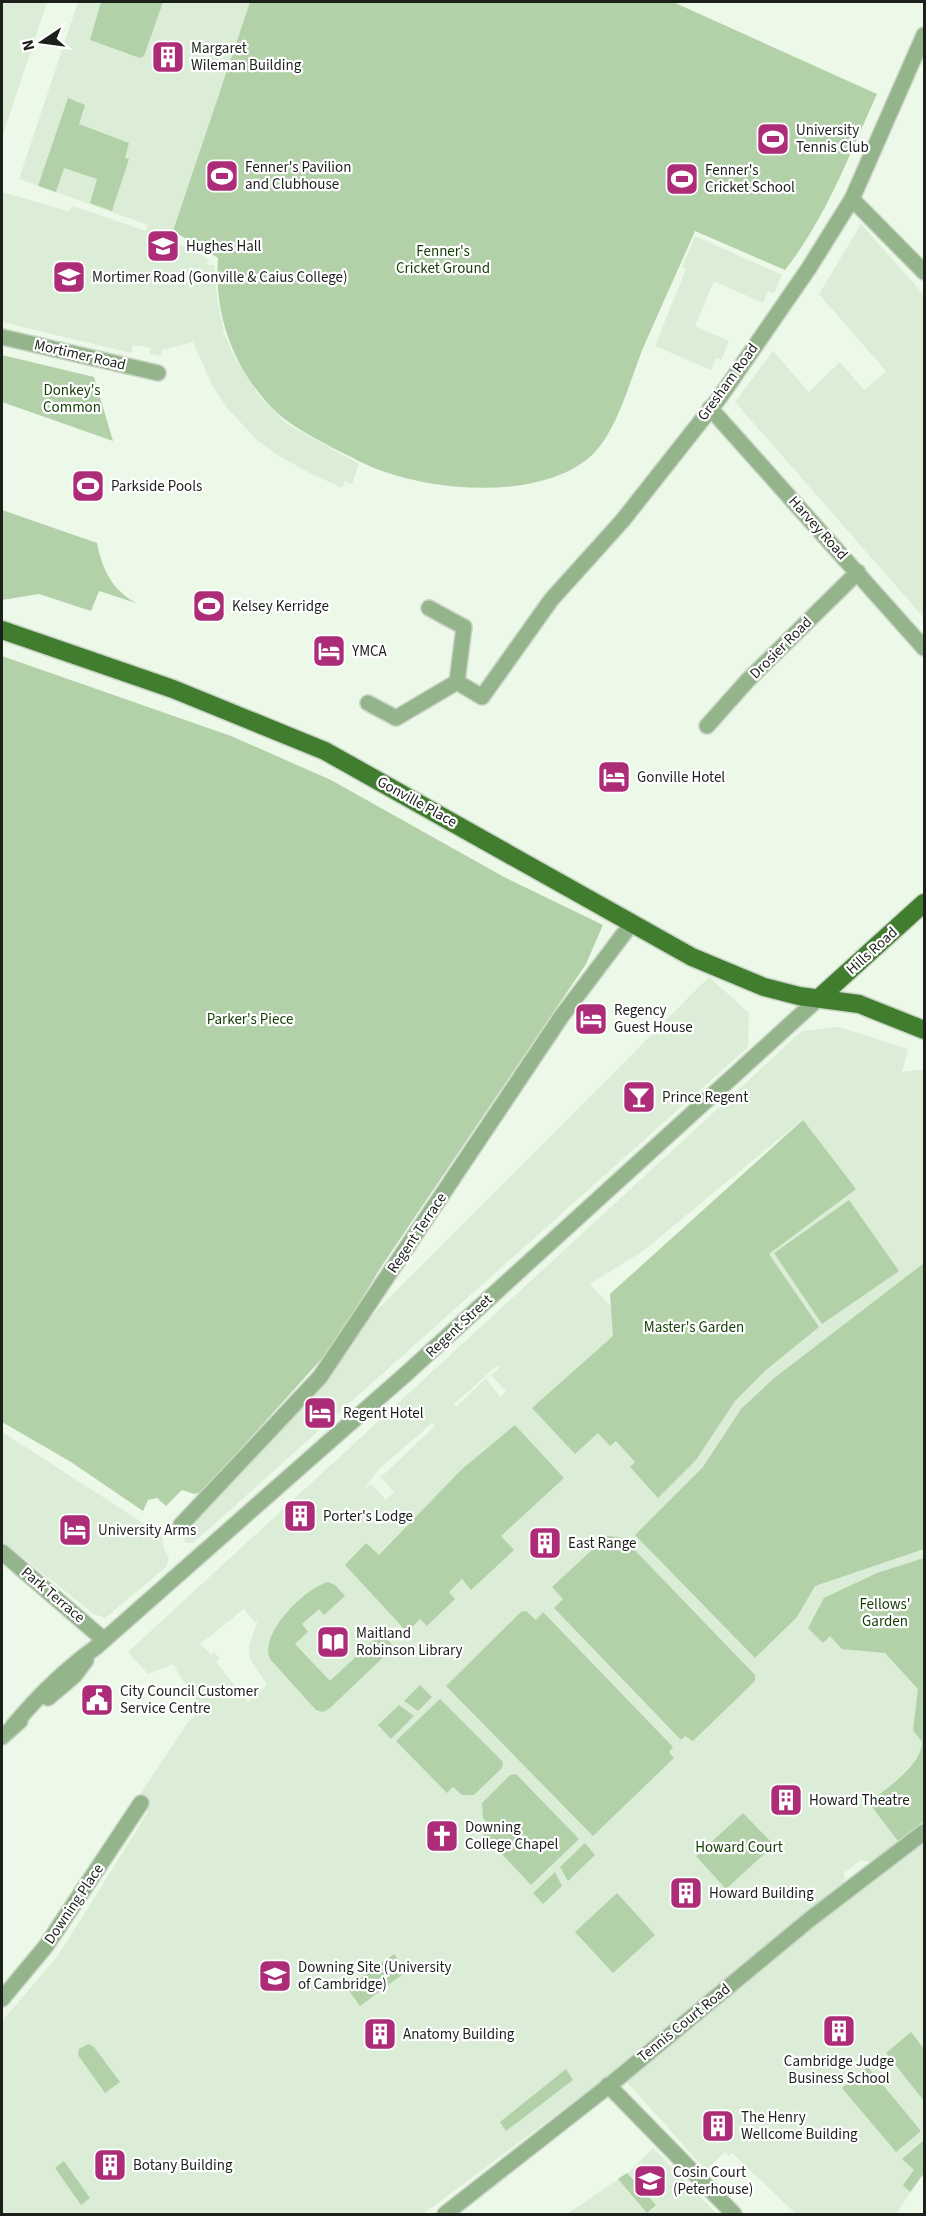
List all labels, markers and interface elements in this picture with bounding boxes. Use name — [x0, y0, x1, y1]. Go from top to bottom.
north arrow — [12, 12, 72, 72]
text: N — [16, 37, 40, 53]
place label: Margaret Wileman Building — [191, 38, 302, 76]
building icon: Margaret Wileman Building — [150, 39, 186, 75]
place label: University Tennis Club — [796, 120, 869, 158]
sports icon: University Tennis Club — [755, 121, 791, 157]
place label: Fenner's Pavilion and Clubhouse — [245, 157, 351, 195]
sports icon: Fenner's Pavilion and Clubhouse — [204, 158, 240, 194]
place label: Fenner's Cricket School — [705, 160, 795, 198]
sports icon: Fenner's Cricket School — [664, 161, 700, 197]
school or university icon: Hughes Hall — [145, 228, 181, 264]
place label: Hughes Hall — [186, 236, 262, 257]
park label: Fenner's Cricket Ground — [396, 241, 490, 279]
school or university icon: Mortimer Road (Gonville & Caius College) — [51, 259, 87, 295]
place label: Mortimer Road (Gonville & Caius College) — [92, 267, 348, 288]
street label: Mortimer Road — [32, 334, 128, 376]
street label: Gresham Road — [693, 339, 763, 425]
park label: Donkey's Common — [43, 380, 101, 418]
sports icon: Parkside Pools — [70, 468, 106, 504]
place label: Parkside Pools — [111, 476, 202, 497]
street label: Harvey Road — [784, 491, 852, 565]
sports icon: Kelsey Kerridge — [191, 588, 227, 624]
place label: Kelsey Kerridge — [232, 596, 329, 617]
street label: Drosier Road — [745, 612, 817, 684]
hotel icon: YMCA — [311, 633, 347, 669]
place label: YMCA — [351, 641, 388, 662]
hotel icon: Gonville Hotel — [596, 759, 632, 795]
place label: Gonville Hotel — [637, 767, 725, 788]
street label: Gonville Place — [373, 771, 461, 833]
street label: Hills Road — [842, 922, 902, 980]
place label: Regency Guest House — [614, 1000, 693, 1038]
hotel icon: Regency Guest House — [573, 1001, 609, 1037]
park label: Parker's Piece — [207, 1009, 293, 1030]
bar icon: Prince Regent — [621, 1079, 657, 1115]
place label: Prince Regent — [662, 1087, 748, 1108]
street label: Regent Terrace — [382, 1189, 452, 1277]
street label: Regent Street — [421, 1290, 497, 1362]
park label: Master's Garden — [644, 1317, 744, 1338]
hotel icon: Regent Hotel — [302, 1395, 338, 1431]
place label: Regent Hotel — [343, 1403, 424, 1424]
building icon: Porter's Lodge — [282, 1498, 318, 1534]
place label: Porter's Lodge — [323, 1506, 413, 1527]
hotel icon: University Arms — [57, 1512, 93, 1548]
place label: University Arms — [98, 1520, 196, 1541]
building icon: East Range — [527, 1525, 563, 1561]
place label: East Range — [568, 1533, 637, 1554]
street label: Park Terrace — [17, 1562, 89, 1628]
park label: Fellows' Garden — [859, 1594, 911, 1632]
place label: Maitland Robinson Library — [356, 1623, 463, 1661]
library icon: Maitland Robinson Library — [315, 1624, 351, 1660]
place label: City Council Customer Service Centre — [120, 1681, 259, 1719]
public building icon: City Council Customer Service Centre — [79, 1682, 115, 1718]
building icon: Howard Theatre — [768, 1782, 804, 1818]
place label: Howard Theatre — [809, 1790, 910, 1811]
place label: Downing College Chapel — [465, 1817, 558, 1855]
church icon: Downing College Chapel — [424, 1818, 460, 1854]
park label: Howard Court — [695, 1837, 783, 1858]
street label: Downing Place — [39, 1860, 109, 1948]
building icon: Howard Building — [668, 1875, 704, 1911]
place label: Howard Building — [709, 1883, 814, 1904]
place label: Downing Site (University of Cambridge) — [298, 1957, 451, 1995]
school or university icon: Downing Site (University of Cambridge) — [257, 1958, 293, 1994]
street label: Tennis Court Road — [633, 1979, 735, 2067]
building icon: Cambridge Judge Business School — [821, 2013, 857, 2049]
building icon: Anatomy Building — [362, 2016, 398, 2052]
place label: Anatomy Building — [403, 2024, 515, 2045]
place label: Cambridge Judge Business School — [784, 2051, 894, 2089]
place label: The Henry Wellcome Building — [741, 2107, 858, 2145]
building icon: The Henry Wellcome Building — [700, 2108, 736, 2144]
building icon: Botany Building — [92, 2147, 128, 2183]
place label: Botany Building — [133, 2155, 233, 2176]
place label: Cosin Court (Peterhouse) — [673, 2162, 753, 2200]
school or university icon: Cosin Court (Peterhouse) — [632, 2163, 668, 2199]

